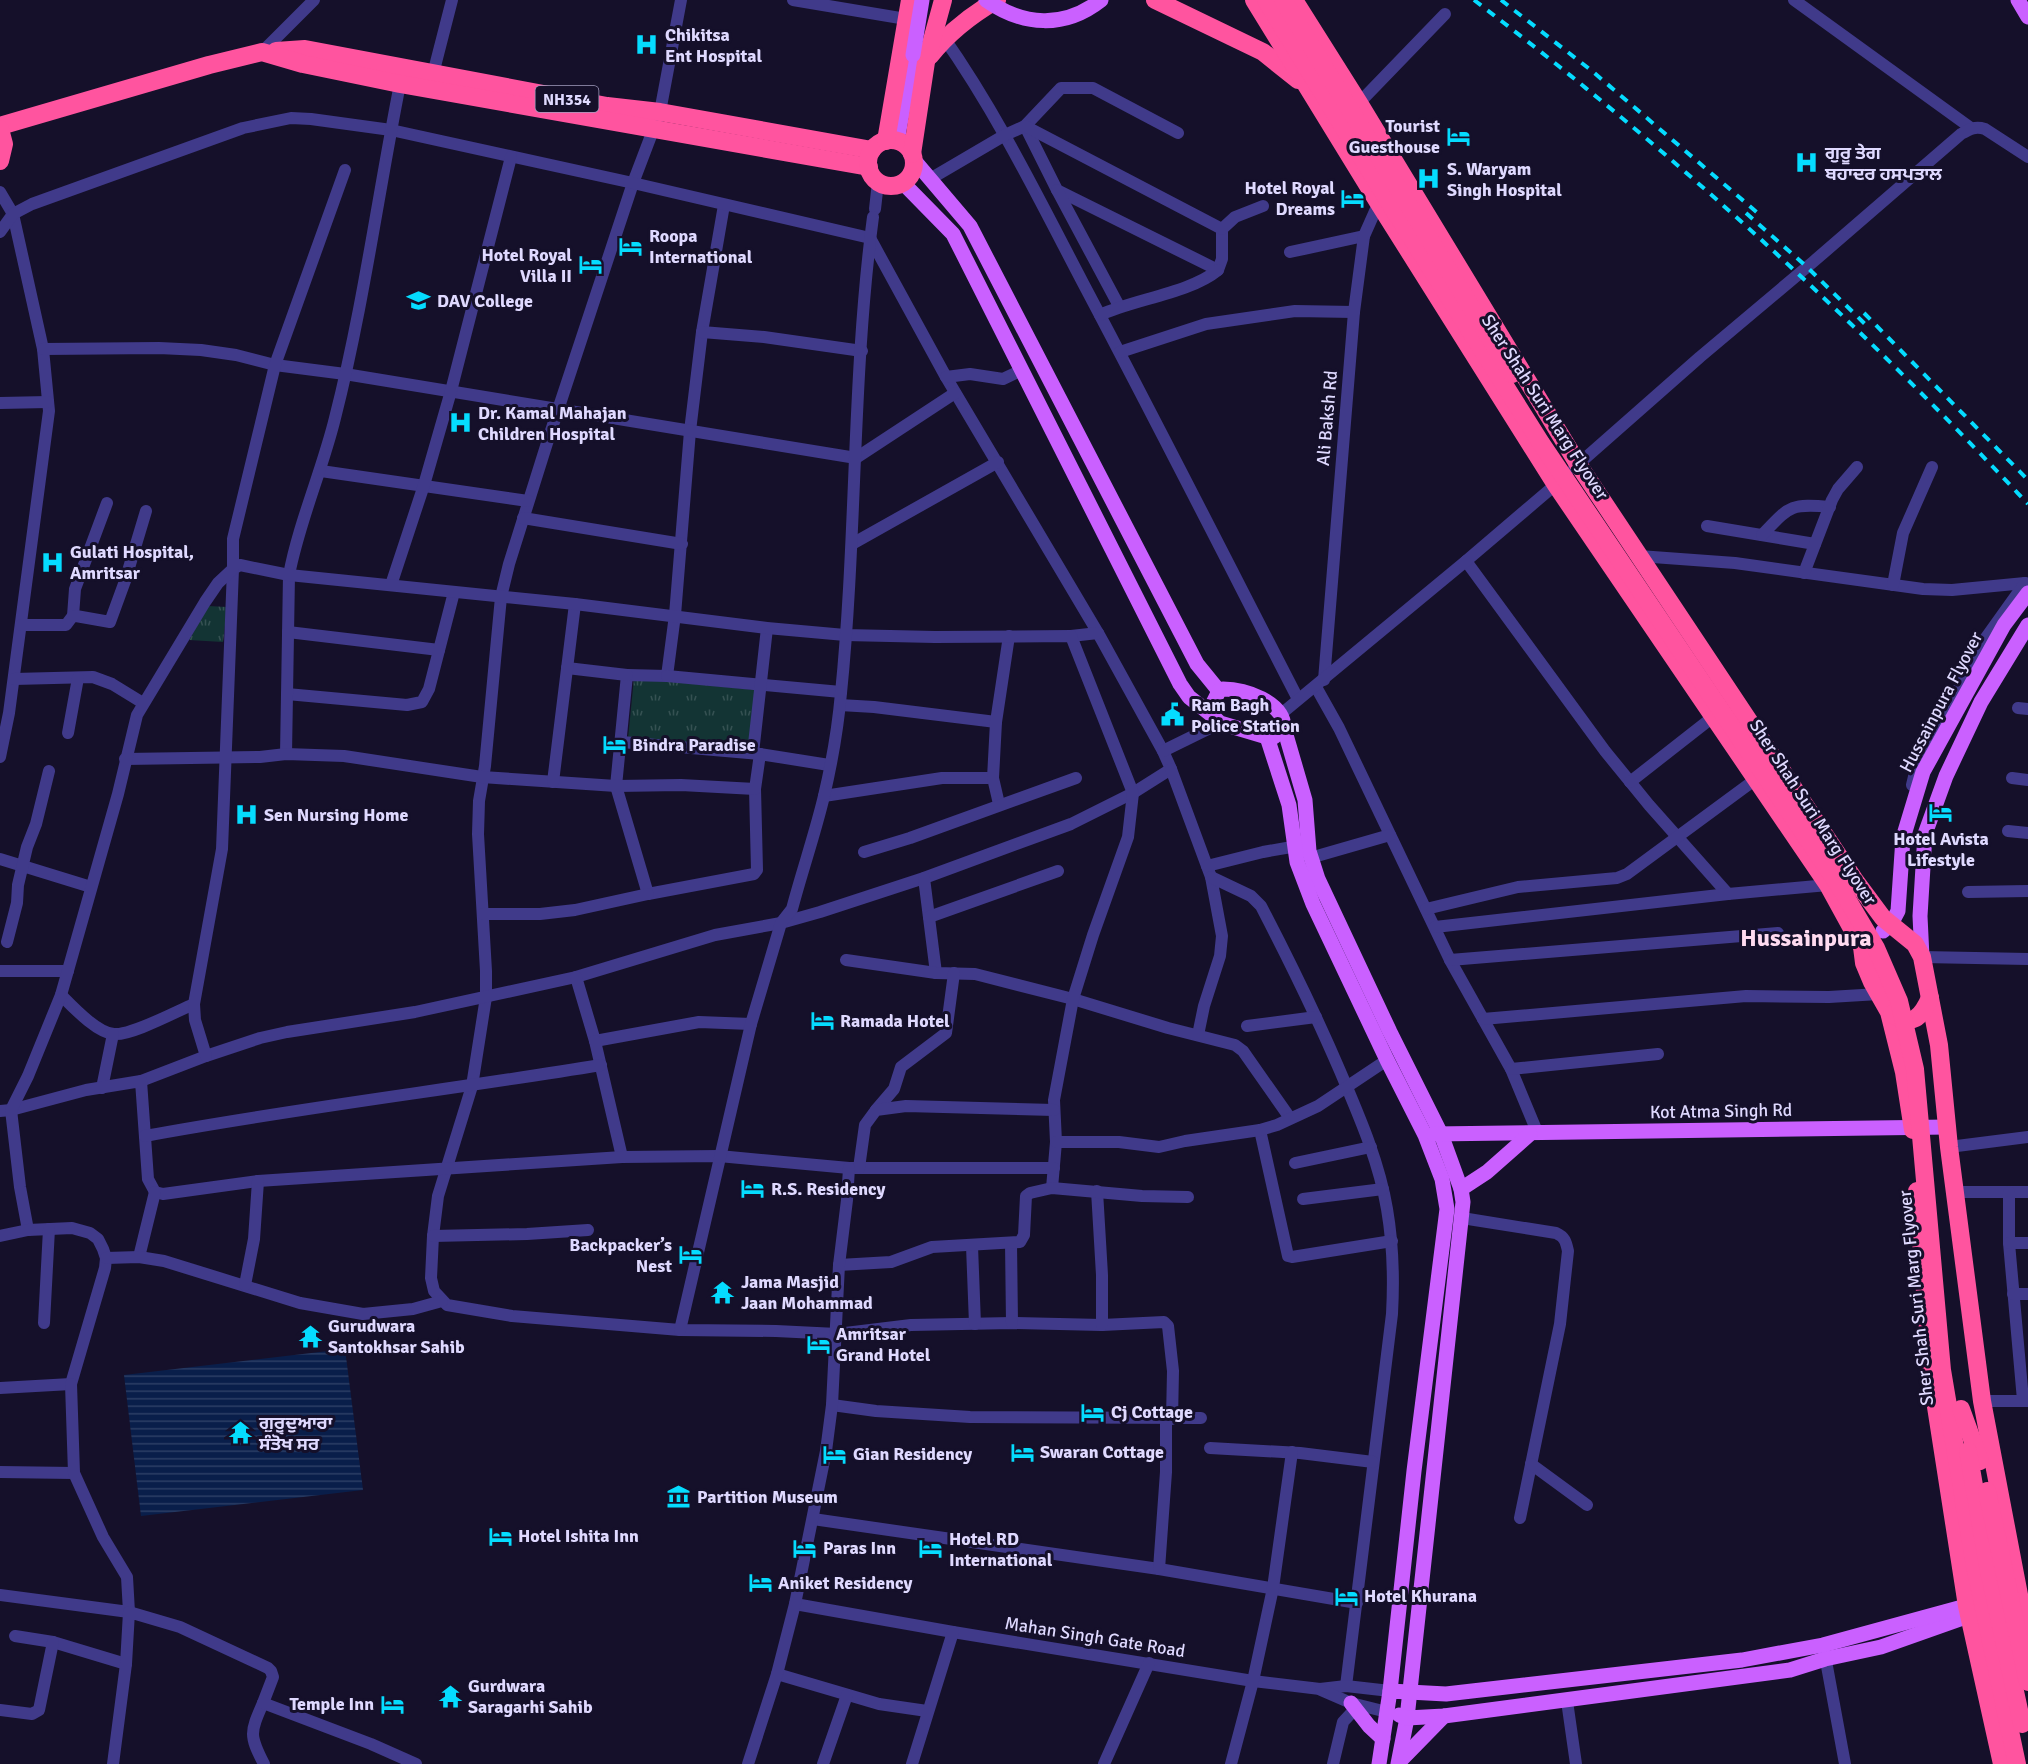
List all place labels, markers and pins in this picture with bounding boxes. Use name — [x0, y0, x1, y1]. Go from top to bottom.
place label: Chikitsa Ent Hospital — [665, 24, 763, 67]
hospital icon: Chikitsa Ent Hospital — [634, 32, 660, 58]
place label: Tourist Guesthouse — [1349, 115, 1440, 158]
hotel icon: Tourist Guesthouse — [1445, 123, 1471, 149]
place label: ਗੁਰੂ ਤੇਗ ਬਹਾਦਰ ਹਸਪਤਾਲ — [1824, 142, 1943, 185]
hospital icon: ਗੁਰੂ ਤੇਗ ਬਹਾਦਰ ਹਸਪਤਾਲ — [1794, 150, 1820, 176]
place label: S. Waryam Singh Hospital — [1447, 158, 1562, 201]
hospital icon: S. Waryam Singh Hospital — [1416, 166, 1442, 192]
place label: Hotel Royal Dreams — [1245, 177, 1335, 220]
hotel icon: Hotel Royal Dreams — [1340, 185, 1366, 211]
place label: Roopa International — [649, 225, 753, 268]
hotel icon: Roopa International — [618, 233, 644, 259]
place label: Hotel Royal Villa II — [482, 244, 572, 287]
hotel icon: Hotel Royal Villa II — [577, 252, 603, 278]
school or university icon: DAV College — [406, 288, 432, 314]
place label: DAV College — [437, 290, 533, 312]
place label: Dr. Kamal Mahajan Children Hospital — [478, 402, 627, 445]
hospital icon: Dr. Kamal Mahajan Children Hospital — [447, 410, 473, 436]
place label: Gulati Hospital, Amritsar — [70, 541, 194, 584]
hospital icon: Gulati Hospital, Amritsar — [39, 549, 65, 575]
place label: Ram Bagh Police Station — [1191, 694, 1300, 737]
public building icon: Ram Bagh Police Station — [1160, 702, 1186, 728]
hotel icon: Bindra Paradise — [601, 732, 627, 758]
place label: Bindra Paradise — [632, 734, 756, 756]
hotel icon: Hotel Avista Lifestyle — [1928, 800, 1954, 826]
hospital icon: Sen Nursing Home — [233, 802, 259, 828]
place label: Sen Nursing Home — [264, 804, 408, 826]
place label: Hotel Avista Lifestyle — [1893, 828, 1989, 871]
hotel icon: Ramada Hotel — [809, 1008, 835, 1034]
place label: Ramada Hotel — [840, 1010, 950, 1032]
hotel icon: R.S. Residency — [740, 1176, 766, 1202]
place label: R.S. Residency — [771, 1178, 886, 1200]
place label: Backpacker’s Nest — [569, 1234, 672, 1277]
hotel icon: Backpacker’s Nest — [677, 1242, 703, 1268]
place label: Jama Masjid Jaan Mohammad — [741, 1271, 873, 1314]
temple icon: Jama Masjid Jaan Mohammad — [710, 1279, 736, 1305]
place label: Gurudwara Santokhsar Sahib — [328, 1315, 465, 1358]
temple icon: Gurudwara Santokhsar Sahib — [297, 1323, 323, 1349]
place label: Amritsar Grand Hotel — [836, 1323, 931, 1366]
hotel icon: Amritsar Grand Hotel — [805, 1331, 831, 1357]
hotel icon: Cj Cottage — [1080, 1399, 1106, 1425]
place label: Cj Cottage — [1111, 1401, 1193, 1423]
place label: ਗੁਰੂਦੁਆਰਾ ਸੰਤੋਖ ਸਰ — [258, 1412, 333, 1455]
temple icon: ਗੁਰੂਦੁਆਰਾ ਸੰਤੋਖ ਸਰ — [228, 1420, 254, 1446]
hotel icon: Swaran Cottage — [1009, 1439, 1035, 1465]
hotel icon: Gian Residency — [822, 1441, 848, 1467]
place label: Swaran Cottage — [1040, 1441, 1164, 1463]
place label: Gian Residency — [853, 1443, 972, 1465]
museum icon: Partition Museum — [666, 1484, 692, 1510]
place label: Partition Museum — [697, 1486, 838, 1508]
hotel icon: Hotel Ishita Inn — [487, 1523, 513, 1549]
place label: Hotel Ishita Inn — [518, 1525, 639, 1547]
place label: Hotel RD International — [949, 1528, 1053, 1571]
hotel icon: Paras Inn — [792, 1535, 818, 1561]
hotel icon: Hotel RD International — [918, 1536, 944, 1562]
place label: Paras Inn — [823, 1537, 896, 1559]
hotel icon: Aniket Residency — [747, 1570, 773, 1596]
place label: Aniket Residency — [778, 1572, 913, 1594]
hotel icon: Hotel Khurana — [1333, 1583, 1359, 1609]
place label: Hotel Khurana — [1364, 1585, 1477, 1607]
place label: Gurdwara Saragarhi Sahib — [468, 1675, 593, 1718]
temple icon: Gurdwara Saragarhi Sahib — [437, 1683, 463, 1709]
hotel icon: Temple Inn — [379, 1691, 405, 1717]
place label: Temple Inn — [289, 1693, 374, 1715]

